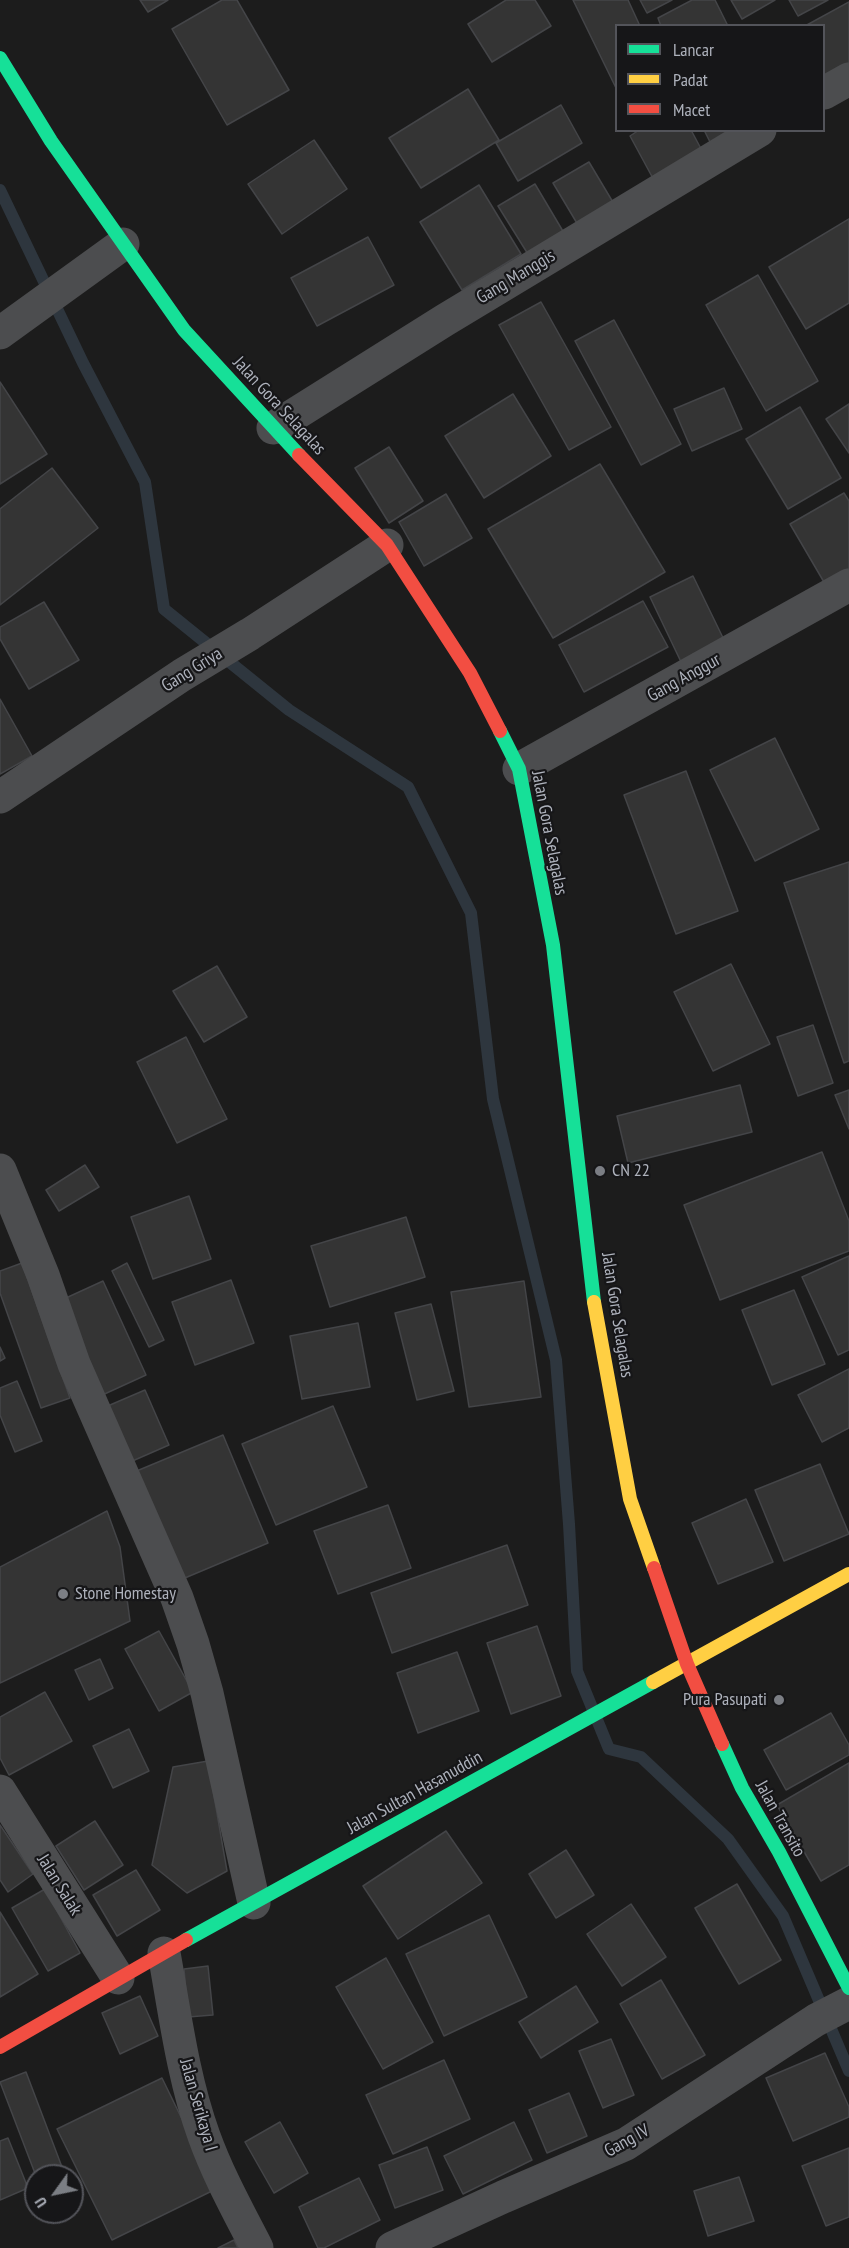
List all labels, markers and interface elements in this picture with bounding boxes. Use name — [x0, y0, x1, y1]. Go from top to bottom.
legend — [615, 24, 825, 132]
text: Lancar — [673, 38, 714, 61]
text: Padat — [673, 68, 708, 91]
text: Macet — [673, 98, 710, 121]
street label: Gang Manggis — [473, 245, 559, 309]
street label: Jalan Gora Selagalas — [228, 352, 330, 460]
street label: Gang Griya — [158, 643, 226, 697]
street label: Gang Anggur — [644, 649, 724, 707]
street label: Jalan Gora Selagalas — [526, 769, 572, 897]
place label: CN 22 — [612, 1160, 650, 1182]
marker: CN 22 — [593, 1164, 607, 1178]
street label: Jalan Gora Selagalas — [596, 1251, 638, 1379]
place label: Stone Homestay — [75, 1583, 176, 1605]
marker: Stone Homestay — [56, 1587, 70, 1601]
place label: Pura Pasupati — [683, 1689, 767, 1711]
marker: Pura Pasupati — [772, 1693, 786, 1707]
street label: Jalan Sultan Hasanuddin — [344, 1747, 486, 1839]
street label: Jalan Transito — [750, 1777, 810, 1861]
street label: Jalan Salak — [32, 1850, 86, 1920]
street label: Jalan Serikaya I — [175, 2056, 221, 2154]
street label: Gang IV — [601, 2120, 653, 2162]
north arrow — [24, 2164, 84, 2224]
text: U — [30, 2194, 51, 2212]

